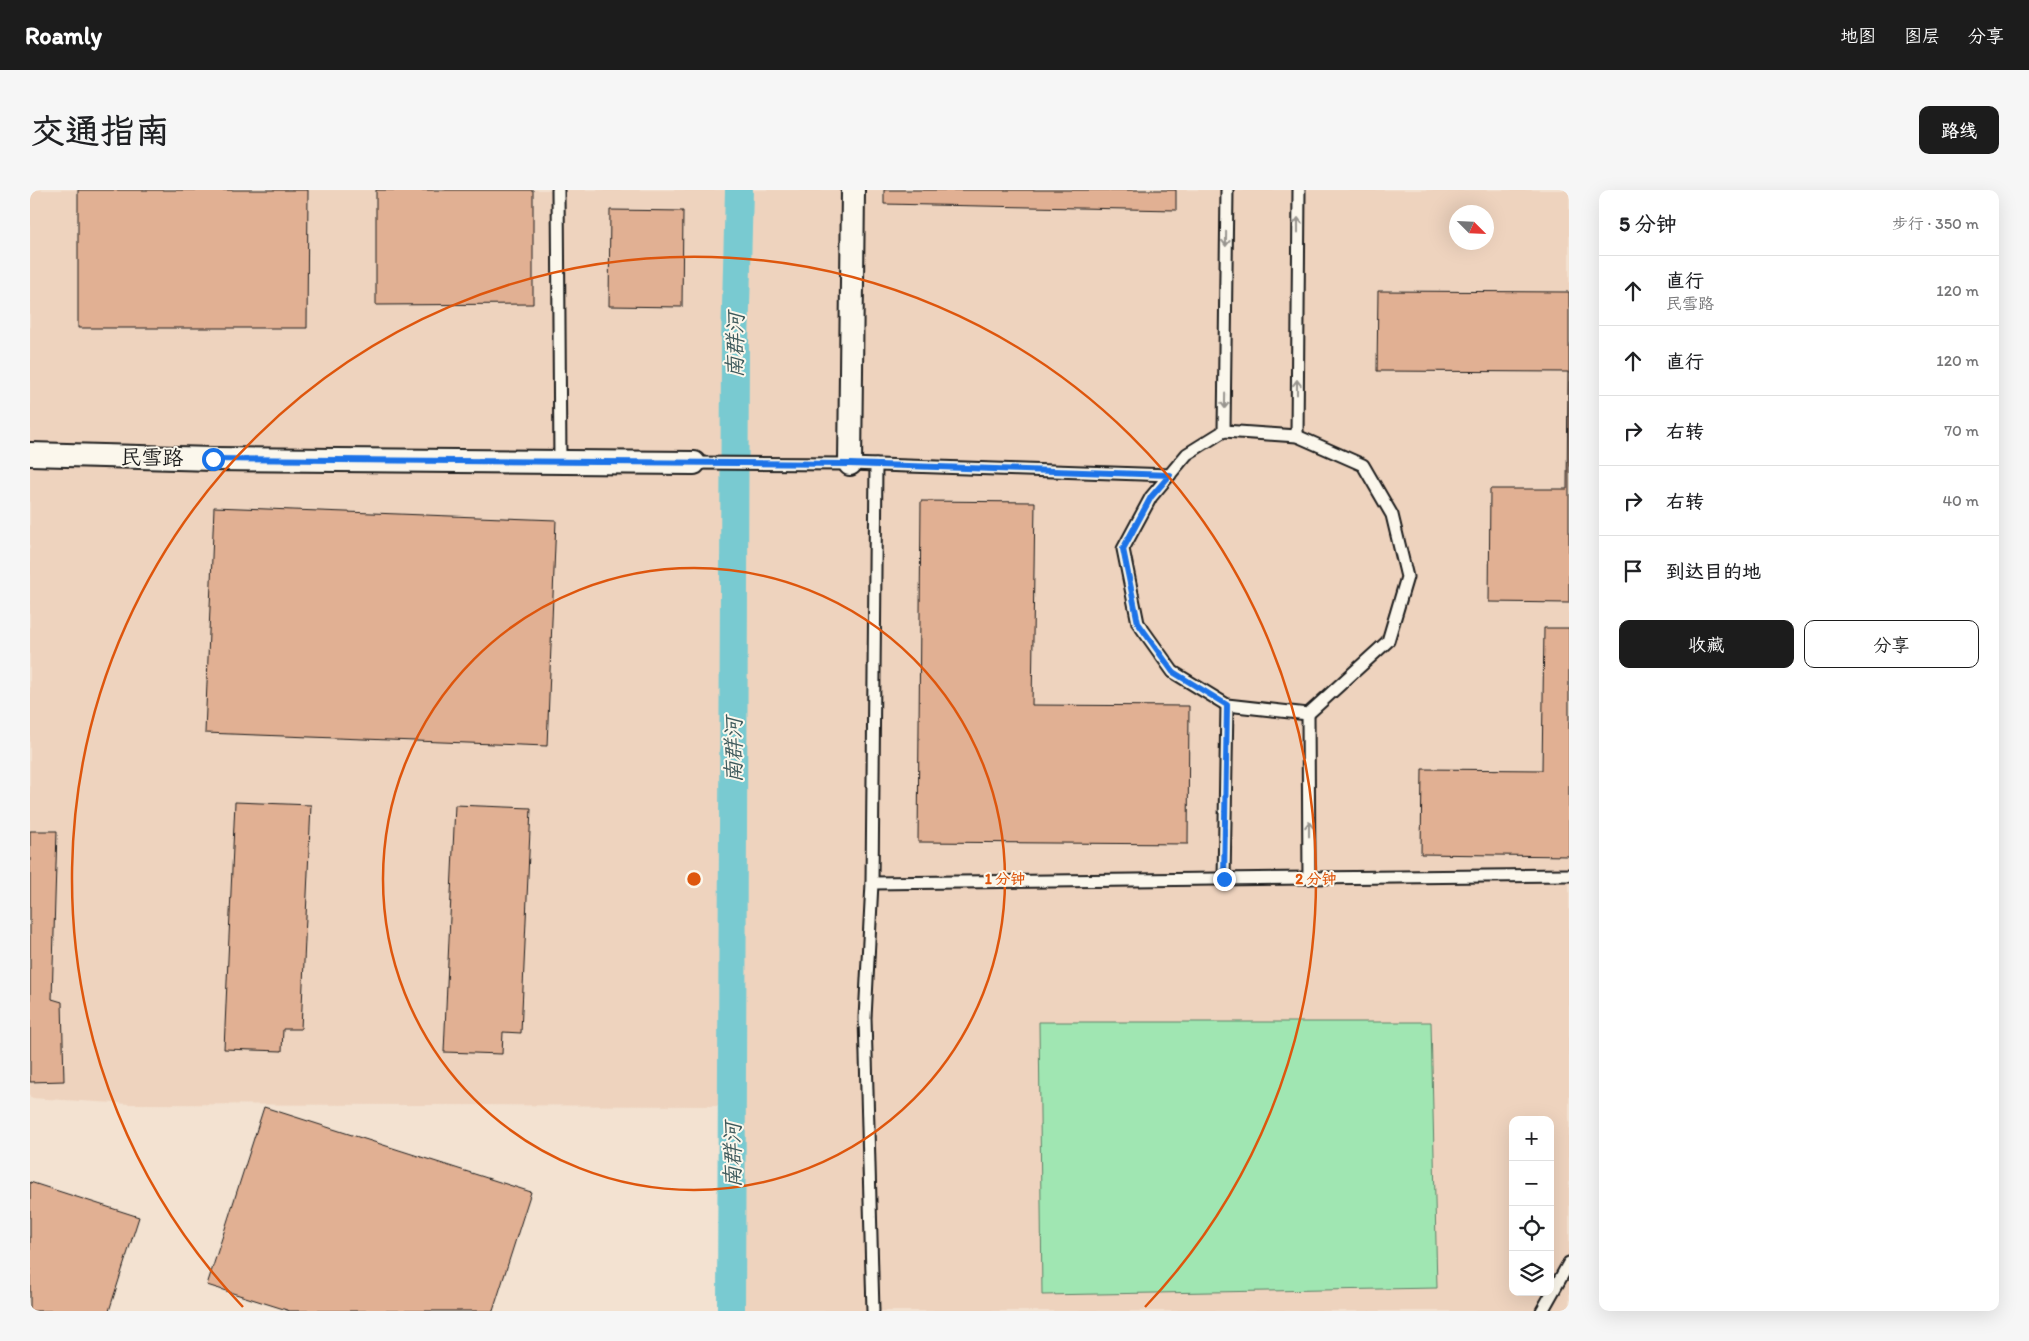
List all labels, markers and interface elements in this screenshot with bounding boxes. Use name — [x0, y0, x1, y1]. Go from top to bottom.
text: Roamly — [25, 21, 102, 50]
text: 地图 — [1840, 25, 1876, 47]
text: 图层 — [1904, 25, 1940, 47]
text: 分享 — [1968, 25, 2004, 47]
button: 路线 — [1919, 106, 1999, 154]
text: 交通指南 — [30, 110, 170, 152]
north arrow — [1449, 205, 1494, 250]
text: 5 分钟 — [1619, 211, 1677, 236]
text: 步行 · 350 m — [1892, 214, 1979, 233]
one-way arrow — [1293, 217, 1303, 234]
one-way arrow — [1221, 230, 1231, 246]
text: 直行 — [1666, 269, 1704, 292]
icon: ahead — [1619, 277, 1647, 305]
text: 120 m — [1936, 281, 1979, 300]
text: 民雪路 — [1666, 294, 1714, 313]
water label: 南群河 — [721, 309, 749, 378]
icon: ahead — [1619, 347, 1647, 375]
text: 直行 — [1666, 350, 1704, 373]
text: 120 m — [1936, 351, 1979, 370]
one-way arrow — [1292, 380, 1302, 396]
one-way arrow — [1220, 392, 1230, 409]
icon: right — [1619, 417, 1647, 445]
text: 右转 — [1666, 420, 1704, 443]
text: 70 m — [1944, 421, 1979, 440]
street label: 民雪路 — [120, 444, 184, 470]
route start — [202, 448, 225, 471]
icon: right — [1619, 487, 1647, 515]
text: 右转 — [1666, 490, 1704, 513]
text: 40 m — [1942, 491, 1979, 510]
icon: arrive — [1619, 557, 1647, 585]
text: 到达目的地 — [1666, 560, 1761, 583]
button: 收藏 — [1619, 620, 1794, 668]
button: 分享 — [1804, 620, 1979, 668]
water label: 南群河 — [720, 714, 747, 783]
one-way arrow — [1304, 822, 1314, 838]
route end — [1213, 868, 1236, 891]
centre of rings — [685, 870, 703, 888]
text: 1 分钟 — [985, 870, 1025, 888]
text: 2 分钟 — [1295, 870, 1337, 888]
map controls — [1509, 1116, 1554, 1296]
button: + — [1509, 1116, 1554, 1161]
water label: 南群河 — [719, 1119, 746, 1188]
button: − — [1509, 1161, 1554, 1206]
button: locate — [1509, 1206, 1554, 1251]
button: layers — [1509, 1251, 1554, 1296]

